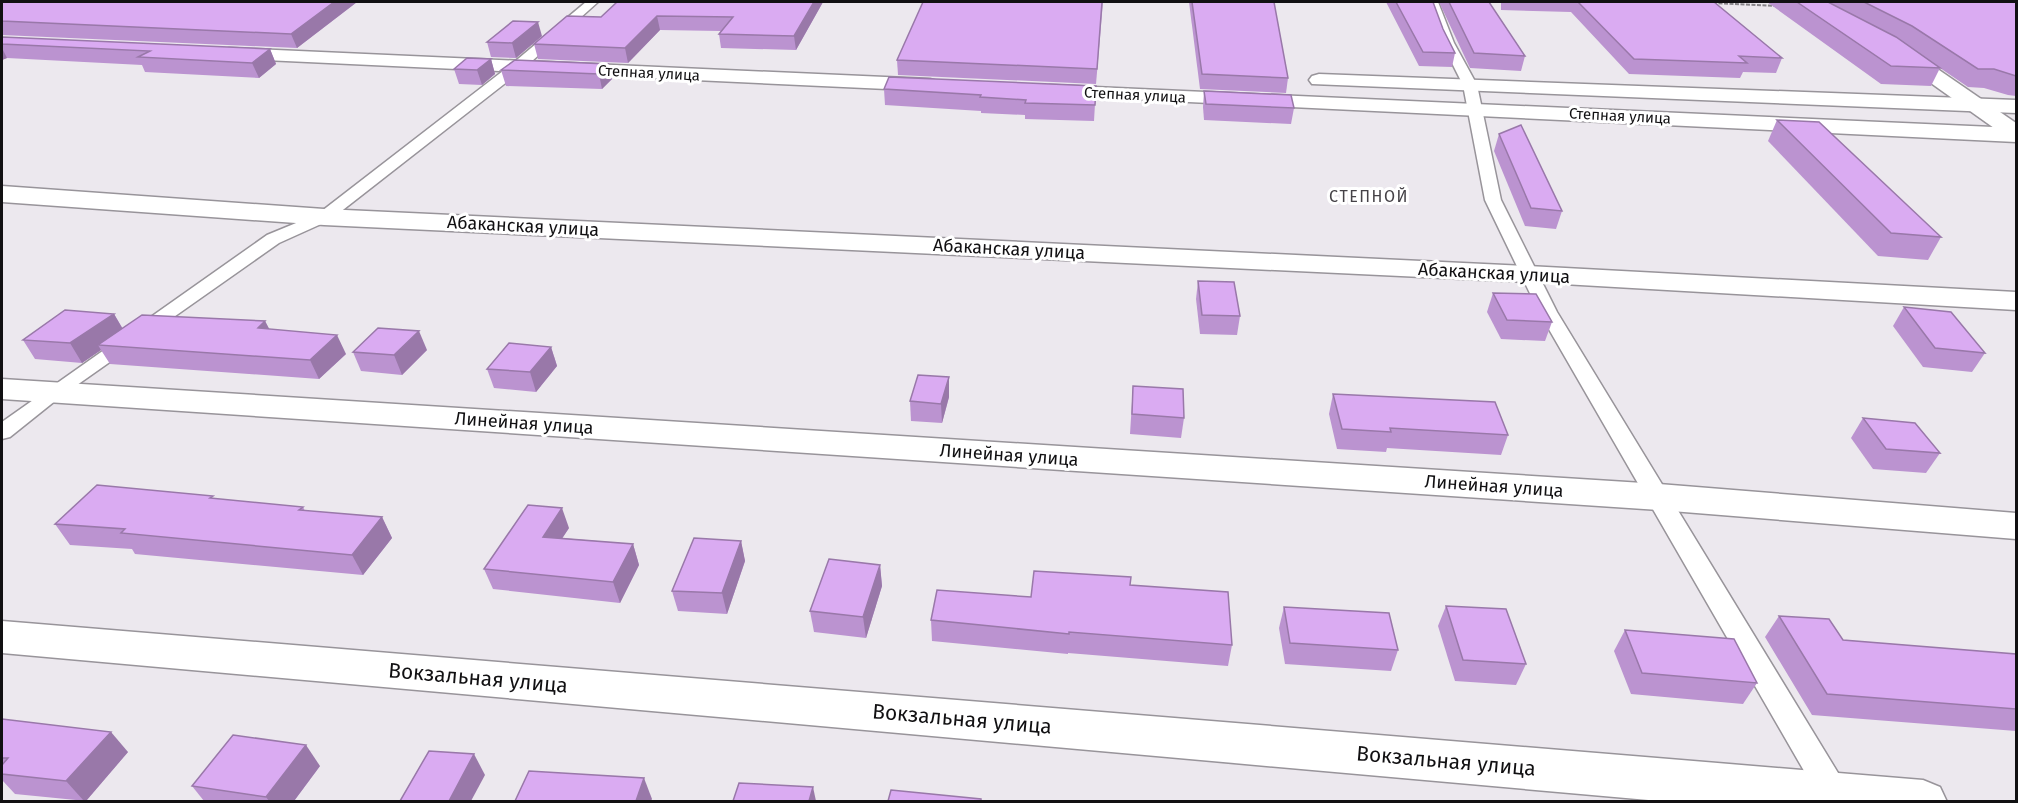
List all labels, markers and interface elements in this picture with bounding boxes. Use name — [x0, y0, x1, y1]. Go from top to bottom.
street label: Степная улица — [598, 61, 700, 85]
street label: Степная улица — [1084, 83, 1186, 107]
street label: Степная улица — [1569, 104, 1671, 128]
district label: СТЕПНОЙ — [1329, 187, 1409, 206]
street label: Абаканская улица — [446, 211, 600, 241]
street label: Абаканская улица — [932, 234, 1086, 264]
street label: Абаканская улица — [1417, 258, 1571, 288]
street label: Линейная улица — [454, 407, 594, 439]
street label: Линейная улица — [939, 439, 1079, 471]
street label: Линейная улица — [1424, 470, 1564, 502]
street label: Вокзальная улица — [387, 657, 569, 699]
street label: Вокзальная улица — [871, 698, 1053, 740]
street label: Вокзальная улица — [1355, 740, 1537, 782]

